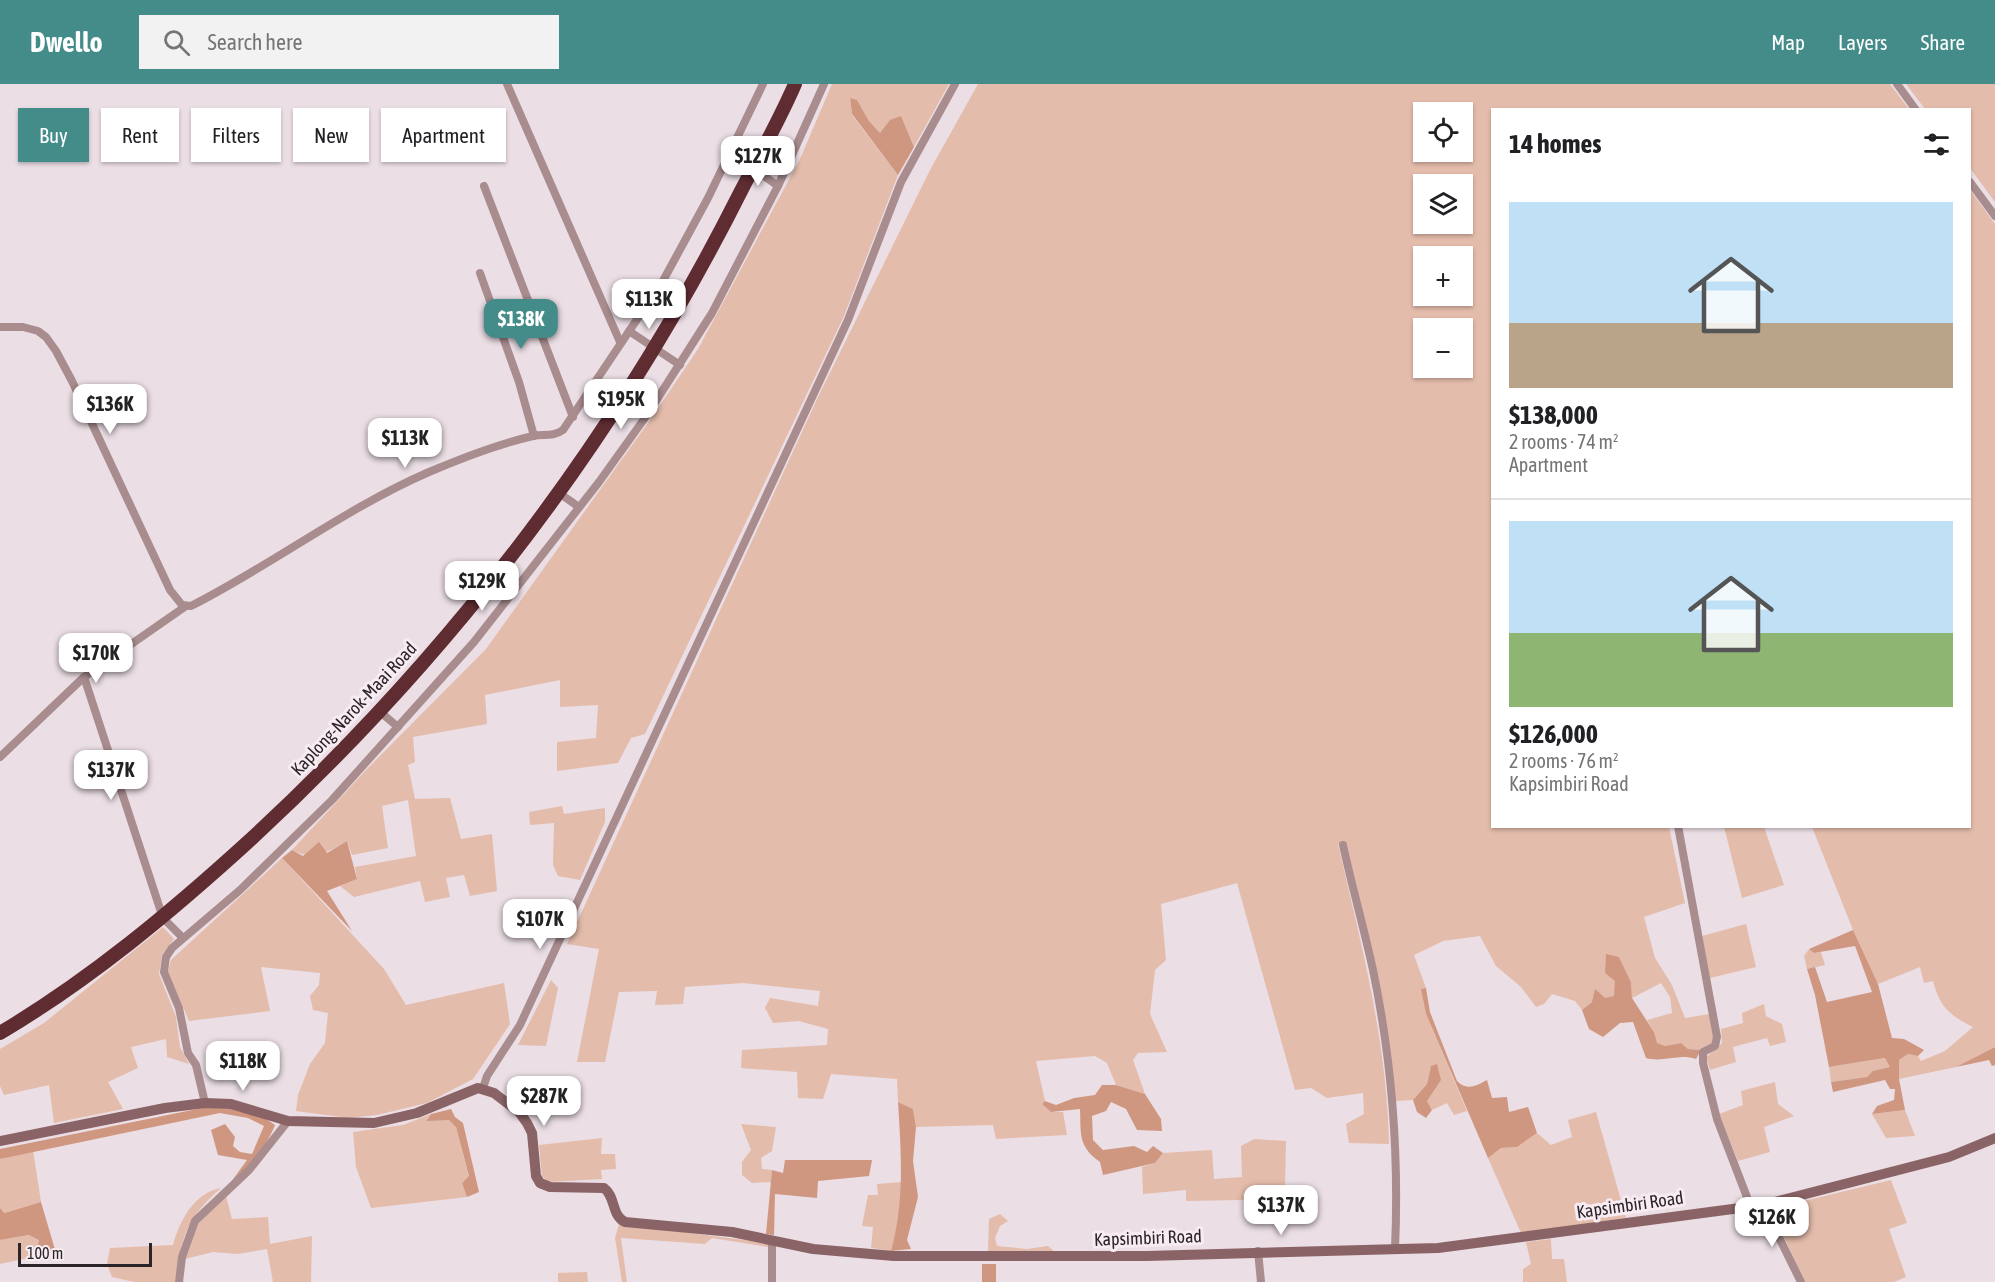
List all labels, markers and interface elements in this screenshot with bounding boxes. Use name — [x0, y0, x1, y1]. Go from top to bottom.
search box — [139, 15, 559, 69]
text: Dwello — [30, 26, 103, 58]
icon: search — [160, 26, 193, 59]
text: Search here — [208, 29, 302, 55]
text: Map — [1771, 30, 1805, 54]
text: Layers — [1838, 30, 1888, 54]
text: Share — [1921, 30, 1965, 54]
map controls — [1413, 102, 1473, 378]
button: locate — [1413, 102, 1473, 162]
chip: Buy — [18, 108, 89, 162]
chip: Rent — [101, 108, 179, 162]
chip: Filters — [191, 108, 281, 162]
chip: New — [293, 108, 369, 162]
chip: Apartment — [381, 108, 506, 162]
icon: filters — [1920, 128, 1953, 161]
text: 14 homes — [1509, 129, 1602, 159]
pin: $127K — [716, 136, 800, 187]
text: $127K — [735, 144, 781, 167]
button: layers — [1413, 174, 1473, 234]
icon: home — [1677, 241, 1785, 349]
button: + — [1413, 246, 1473, 306]
pin: $113K — [607, 279, 691, 330]
text: $113K — [626, 287, 672, 310]
pin: $138K — [479, 299, 563, 350]
text: $138K — [498, 307, 544, 330]
button: − — [1413, 318, 1473, 378]
pin: $195K — [579, 379, 663, 430]
pin: $136K — [68, 384, 152, 435]
text: $195K — [598, 387, 644, 410]
text: $136K — [87, 392, 133, 415]
text: $138,000 — [1509, 400, 1598, 430]
pin: $113K — [363, 418, 447, 469]
text: $113K — [382, 426, 428, 449]
text: 2 rooms · 74 m² — [1509, 430, 1619, 453]
text: Apartment — [1509, 453, 1588, 476]
icon: home — [1677, 560, 1785, 668]
pin: $129K — [440, 561, 524, 612]
text: $129K — [459, 569, 505, 592]
pin: $170K — [54, 633, 138, 684]
street label: Kaplong-Narok-Maai Road — [287, 638, 421, 780]
text: $170K — [73, 641, 119, 664]
text: $126,000 — [1509, 719, 1598, 749]
text: 2 rooms · 76 m² — [1509, 749, 1619, 772]
pin: $137K — [69, 750, 153, 801]
text: $137K — [88, 758, 134, 781]
text: Kapsimbiri Road — [1509, 772, 1629, 795]
pin: $107K — [498, 899, 582, 950]
text: $107K — [517, 907, 563, 930]
pin: $118K — [201, 1041, 285, 1092]
text: $118K — [220, 1049, 266, 1072]
pin: $287K — [502, 1076, 586, 1127]
text: $287K — [521, 1084, 567, 1107]
pin: $137K — [1239, 1185, 1323, 1236]
street label: Kapsimbiri Road — [1575, 1187, 1685, 1222]
text: $137K — [1258, 1193, 1304, 1216]
pin: $126K — [1730, 1197, 1814, 1248]
text: $126K — [1749, 1205, 1795, 1228]
street label: Kapsimbiri Road — [1094, 1225, 1202, 1250]
scale bar — [18, 1240, 152, 1268]
text: 100 m — [27, 1244, 63, 1262]

